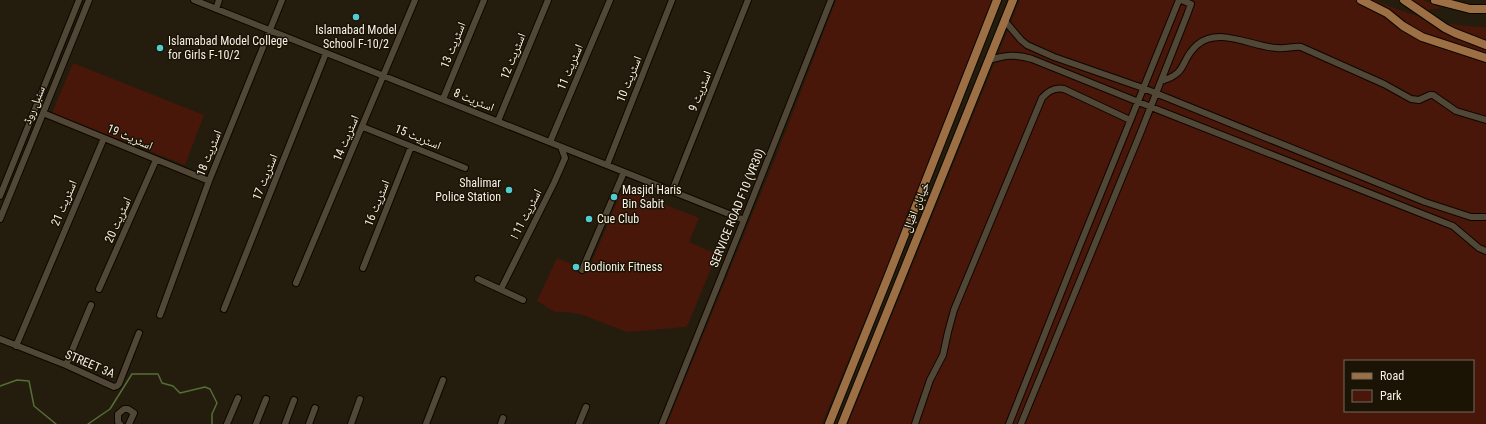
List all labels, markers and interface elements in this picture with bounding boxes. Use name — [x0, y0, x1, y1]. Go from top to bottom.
marker: Islamabad Model School F-10/2 — [351, 12, 361, 22]
street label: اسٹریٹ 13 — [437, 20, 469, 70]
place label: Islamabad Model School F-10/2 — [315, 23, 397, 51]
street label: اسٹریٹ 12 — [497, 31, 529, 81]
place label: Islamabad Model College for Girls F-10/2 — [168, 34, 288, 62]
street label: اسٹریٹ 11 — [554, 42, 586, 92]
marker: Islamabad Model College for Girls F-10/2 — [155, 43, 165, 53]
street label: اسٹریٹ 10 — [613, 54, 645, 104]
street label: اسٹریٹ 9 — [686, 69, 715, 113]
street label: سنبل روڈ — [20, 84, 48, 126]
street label: اسٹریٹ 8 — [452, 86, 496, 115]
street label: اسٹریٹ 14 — [330, 113, 362, 163]
street label: اسٹریٹ 19 — [105, 121, 155, 153]
street label: اسٹریٹ 15 — [393, 121, 443, 153]
street label: اسٹریٹ 18 — [193, 128, 225, 178]
street label: SERVICE ROAD F10 (VR30) — [707, 147, 767, 269]
street label: اسٹریٹ 17 — [249, 152, 281, 202]
place label: Shalimar Police Station — [435, 176, 501, 204]
street label: اسٹریٹ 21 — [48, 178, 80, 228]
street label: اسٹریٹ 16 — [361, 178, 393, 228]
street label: خیابان اقبال — [900, 180, 933, 234]
place label: Masjid Haris Bin Sabit — [622, 183, 682, 211]
marker: Shalimar Police Station — [504, 185, 514, 195]
street label: اسٹریٹ 11 ا — [507, 187, 545, 241]
marker: Masjid Haris Bin Sabit — [609, 192, 619, 202]
street label: اسٹریٹ 20 — [102, 195, 134, 245]
place label: Cue Club — [597, 212, 639, 226]
marker: Cue Club — [584, 214, 594, 224]
place label: Bodionix Fitness — [584, 260, 662, 274]
marker: Bodionix Fitness — [571, 262, 581, 272]
street label: STREET 3A — [63, 347, 117, 381]
legend — [1344, 360, 1474, 412]
text: Road — [1380, 369, 1404, 383]
text: Park — [1380, 389, 1402, 403]

